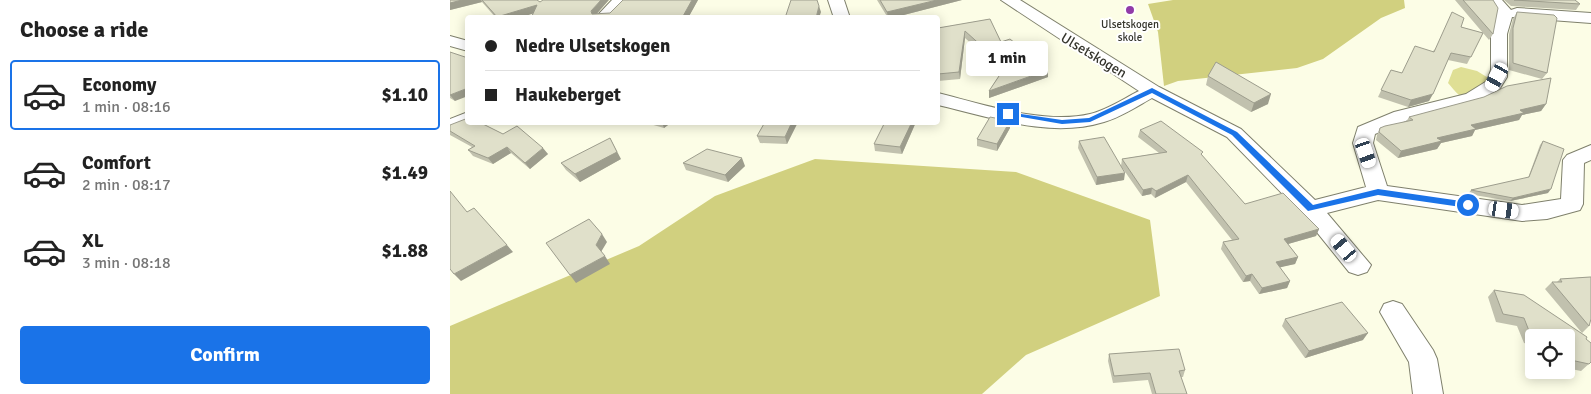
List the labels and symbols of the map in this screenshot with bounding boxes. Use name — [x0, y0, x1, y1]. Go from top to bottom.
marker: Ulsetskogen skole — [1124, 4, 1136, 16]
place label: Ulsetskogen skole — [1101, 18, 1159, 44]
street label: Ulsetskogen — [1058, 29, 1130, 82]
callout: 1 min — [967, 42, 1049, 76]
car — [1483, 60, 1510, 94]
route end — [997, 103, 1019, 125]
car — [1354, 136, 1377, 170]
route start — [1457, 194, 1479, 216]
car — [1488, 200, 1519, 220]
car — [1328, 232, 1359, 264]

